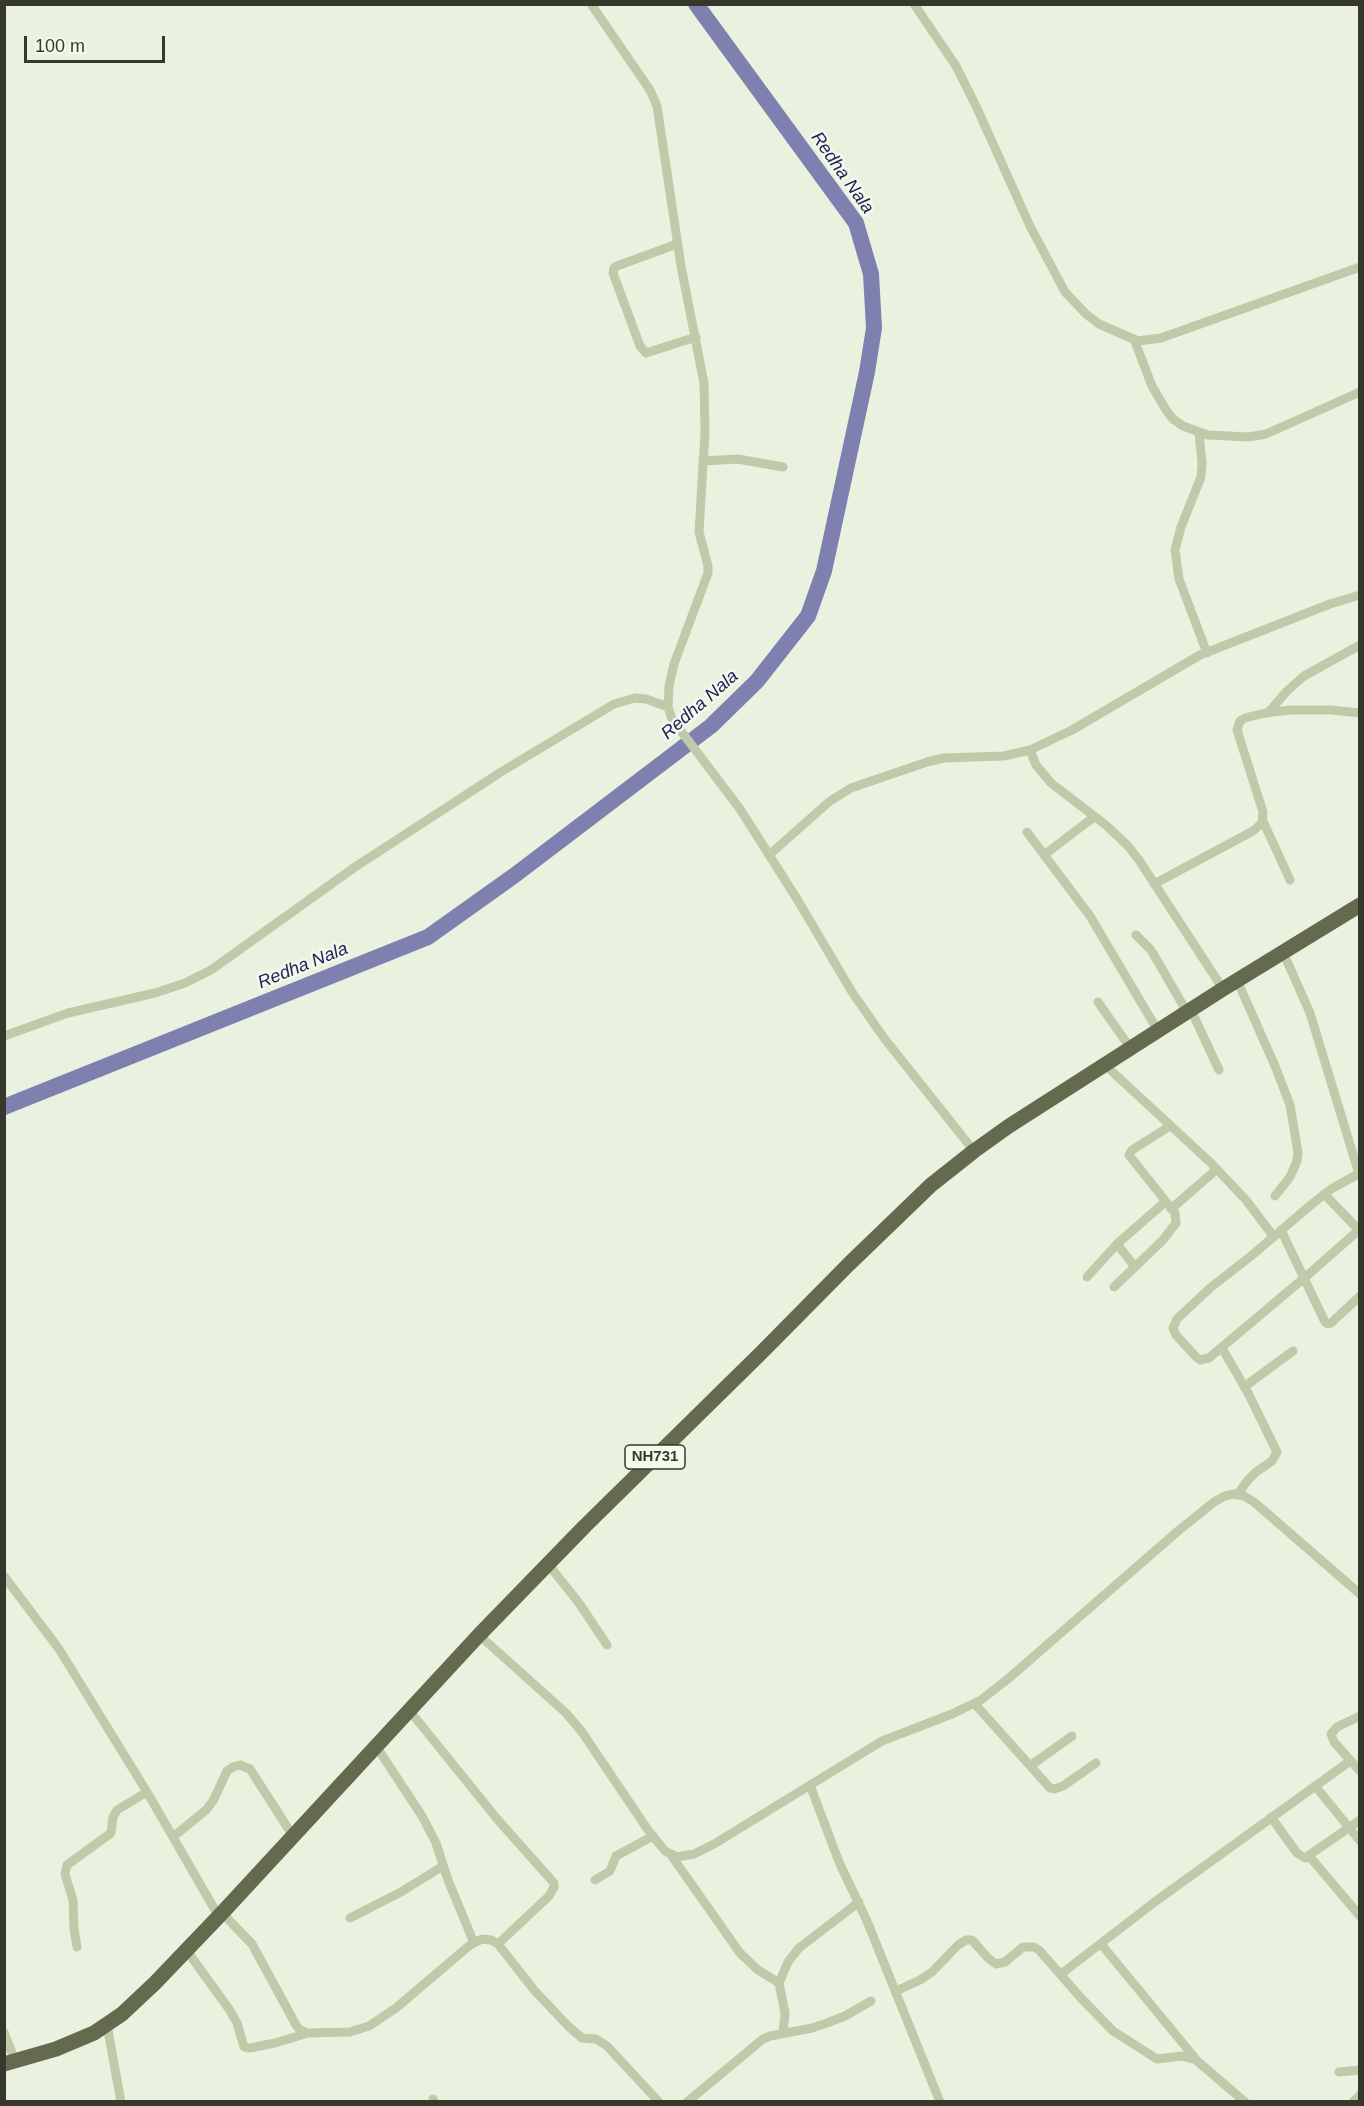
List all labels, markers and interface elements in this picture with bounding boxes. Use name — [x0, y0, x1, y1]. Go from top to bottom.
scale bar — [27, 24, 168, 62]
text: 100 m — [35, 36, 85, 56]
water label: Redha Nala — [806, 128, 878, 218]
water label: Redha Nala — [657, 666, 743, 744]
water label: Redha Nala — [255, 938, 351, 994]
road number: NH731 — [625, 1445, 685, 1469]

